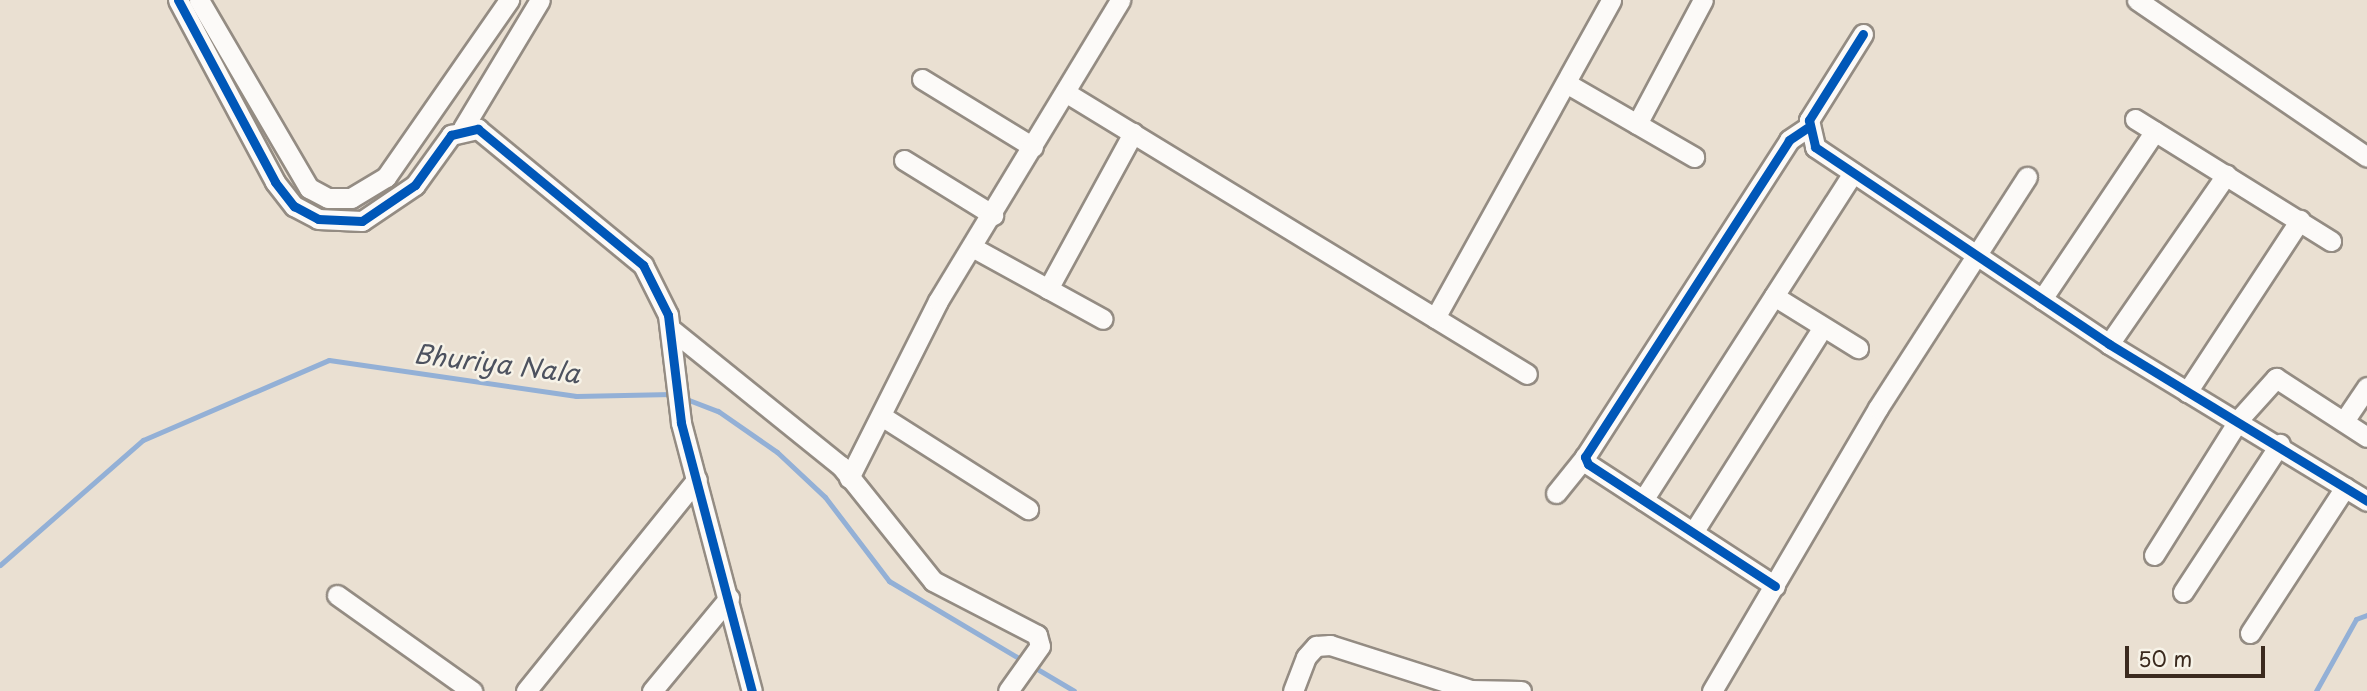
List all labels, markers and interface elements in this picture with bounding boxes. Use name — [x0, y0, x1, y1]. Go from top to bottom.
water label: Bhuriya Nala — [412, 337, 582, 389]
scale bar — [2129, 632, 2269, 676]
text: 50 m — [2138, 642, 2192, 674]

